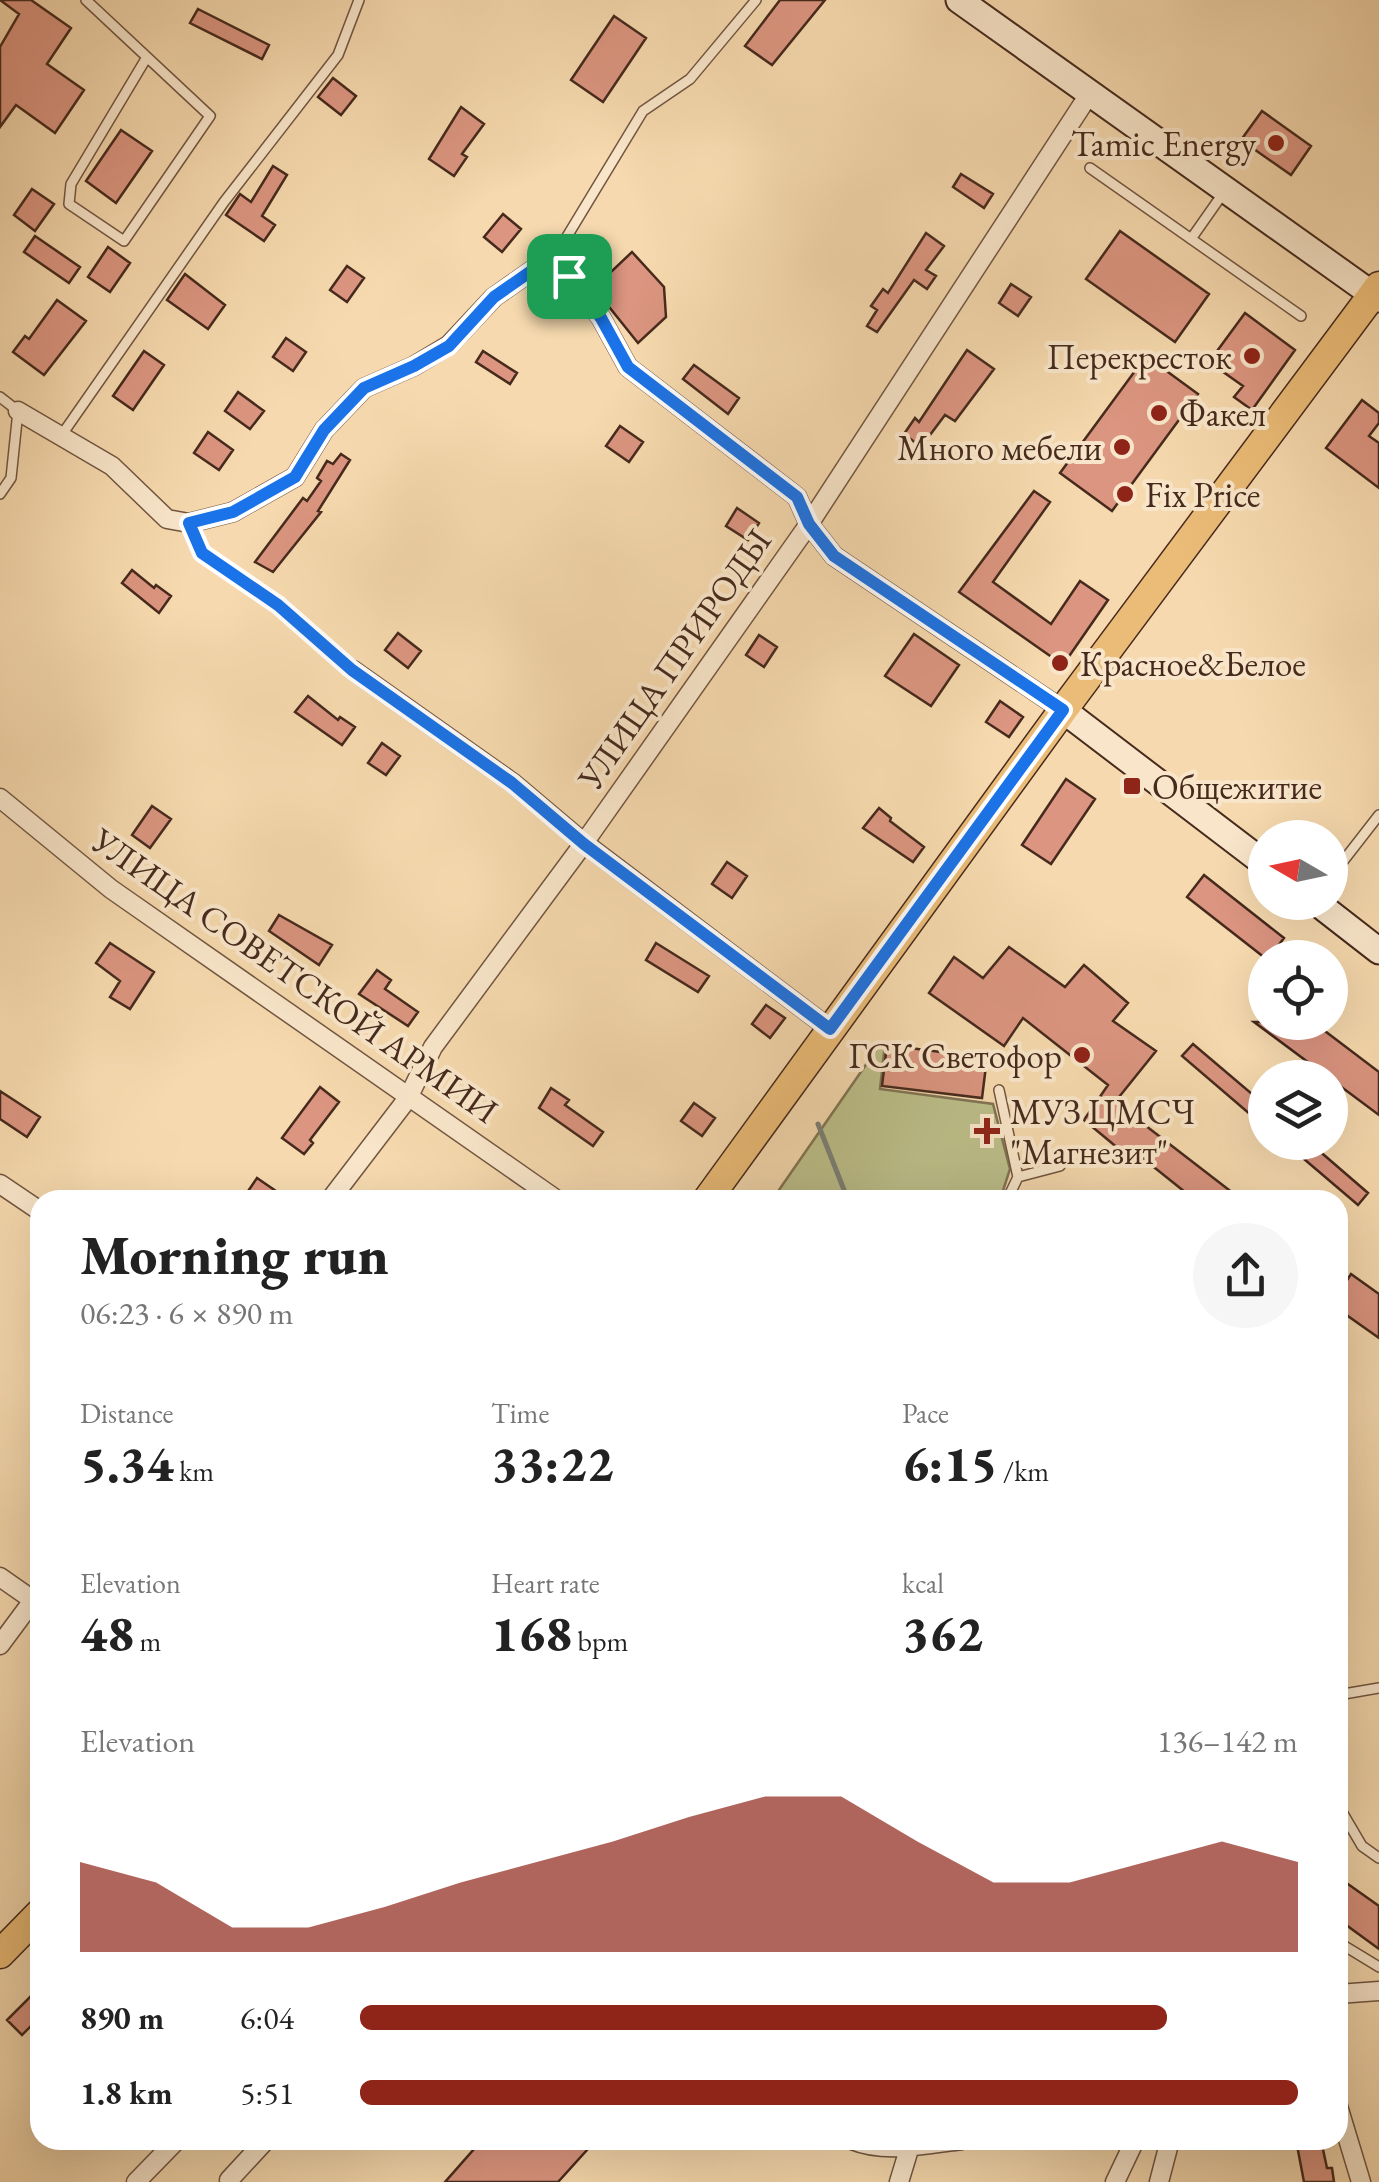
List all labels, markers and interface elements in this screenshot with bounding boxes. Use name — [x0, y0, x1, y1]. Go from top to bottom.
place label: Tamic Energy — [1071, 121, 1257, 166]
marker: Tamic Energy — [1265, 132, 1287, 154]
pin — [527, 234, 612, 319]
icon: arrive — [542, 249, 597, 304]
place label: Перекресток — [1047, 334, 1232, 380]
marker: Перекресток — [1241, 345, 1263, 367]
place label: Факел — [1179, 391, 1266, 436]
marker: Факел — [1148, 402, 1170, 424]
place label: Много мебели — [897, 425, 1102, 470]
marker: Много мебели — [1111, 436, 1133, 458]
place label: Fix Price — [1145, 472, 1260, 517]
marker: Fix Price — [1114, 483, 1136, 505]
street label: УЛИЦА ПРИРОДЫ — [567, 520, 781, 799]
place label: Красное&Белое — [1080, 641, 1306, 687]
marker: Красное&Белое — [1049, 652, 1071, 674]
place label: Общежитие — [1152, 764, 1322, 809]
marker: Общежитие — [1121, 775, 1143, 797]
street label: УЛИЦА СОВЕТСКОЙ АРМИИ — [82, 817, 507, 1133]
north arrow — [1248, 820, 1348, 920]
map controls — [1248, 820, 1348, 1160]
button: locate — [1248, 940, 1348, 1040]
place label: ГСК Светофор — [849, 1033, 1062, 1079]
marker: ГСК Светофор — [1071, 1044, 1093, 1066]
button: layers — [1248, 1060, 1348, 1160]
place label: МУЗ ЦМСЧ "Магнезит" — [1010, 1089, 1195, 1174]
marker: МУЗ ЦМСЧ "Магнезит" — [974, 1118, 1000, 1144]
text: Morning run — [80, 1219, 389, 1290]
button: share — [1193, 1223, 1298, 1328]
text: 06:23 · 6 × 890 m — [80, 1292, 293, 1334]
text: Distance — [80, 1395, 174, 1431]
text: Time — [491, 1395, 549, 1431]
text: Pace — [902, 1395, 949, 1431]
text: 5.34 — [80, 1431, 174, 1496]
text: 33:22 — [491, 1431, 613, 1496]
text: 6:15 — [902, 1431, 997, 1496]
text: km — [174, 1453, 214, 1489]
text: /km — [997, 1453, 1049, 1489]
text: Elevation — [80, 1565, 181, 1601]
text: Heart rate — [491, 1565, 600, 1601]
text: kcal — [902, 1565, 944, 1601]
text: 48 — [80, 1601, 134, 1666]
text: 168 — [491, 1601, 572, 1666]
text: 362 — [902, 1601, 983, 1666]
text: m — [134, 1623, 161, 1659]
text: bpm — [572, 1623, 628, 1659]
text: Elevation — [80, 1720, 195, 1762]
text: 136–142 m — [1157, 1720, 1298, 1762]
text: 890 m — [80, 1997, 164, 2039]
text: 6:04 — [240, 1997, 294, 2039]
text: 1.8 km — [80, 2072, 173, 2114]
text: 5:51 — [240, 2072, 294, 2114]

